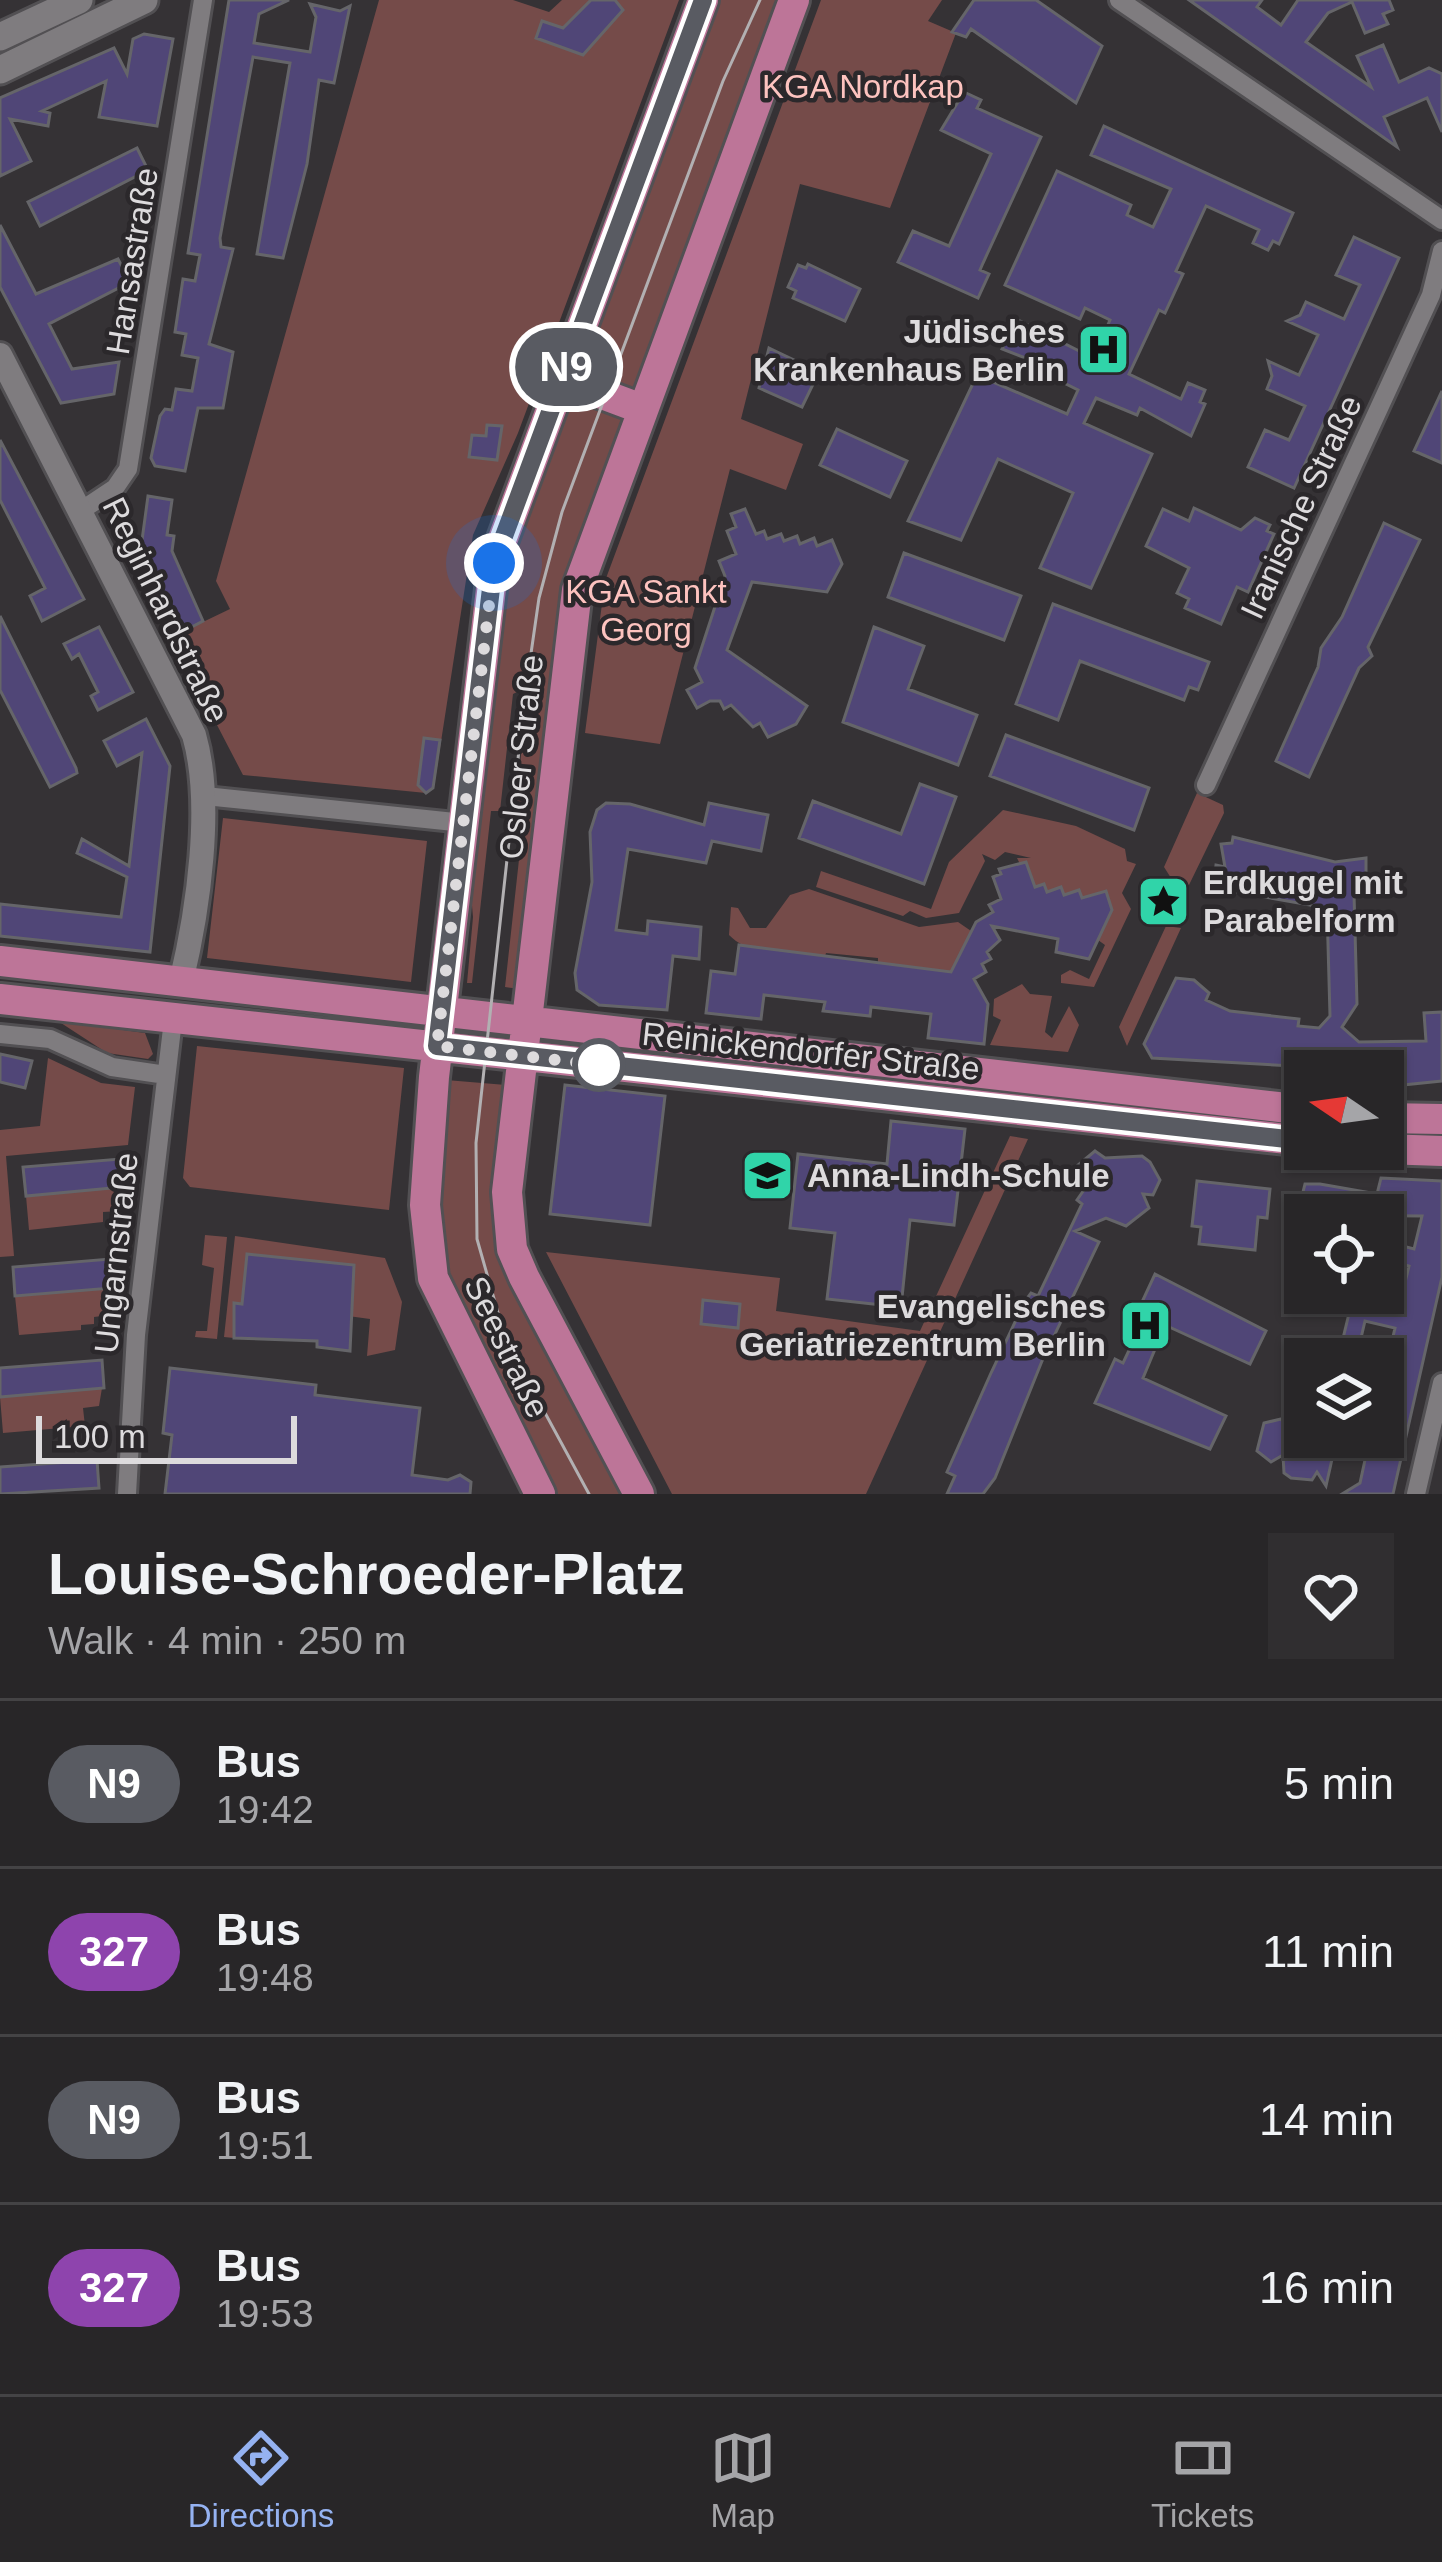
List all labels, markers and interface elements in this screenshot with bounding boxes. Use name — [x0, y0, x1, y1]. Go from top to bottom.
park label: KGA Nordkap — [762, 68, 964, 105]
street label: Hansastraße — [99, 165, 165, 357]
place label: Jüdisches Krankenhaus Berlin — [753, 313, 1065, 388]
hospital icon: Jüdisches Krankenhaus Berlin — [1076, 322, 1132, 378]
line badge: N9 — [512, 328, 620, 406]
text: N9 — [539, 343, 593, 390]
street label: Iranische Straße — [1233, 389, 1369, 625]
street label: Reginhardstraße — [95, 491, 237, 729]
your location — [464, 533, 524, 593]
park label: KGA Sankt Georg — [565, 573, 727, 648]
street label: Osloer Straße — [492, 653, 550, 861]
place label: Erdkugel mit Parabelform — [1203, 864, 1403, 939]
place icon: Erdkugel mit Parabelform — [1136, 873, 1192, 929]
street label: Reinickendorfer Straße — [640, 1015, 982, 1087]
unlabelled marker — [574, 1040, 624, 1090]
north arrow — [1284, 1050, 1404, 1170]
map controls — [1284, 1050, 1404, 1458]
school or university icon: Anna-Lindh-Schule — [740, 1147, 796, 1203]
street label: Ungarnstraße — [87, 1151, 145, 1355]
place label: Anna-Lindh-Schule — [807, 1157, 1109, 1194]
button: locate — [1284, 1194, 1404, 1314]
street label: Seestraße — [457, 1270, 557, 1424]
place label: Evangelisches Geriatriezentrum Berlin — [739, 1288, 1106, 1363]
hospital icon: Evangelisches Geriatriezentrum Berlin — [1117, 1297, 1173, 1353]
button: layers — [1284, 1338, 1404, 1458]
scale bar — [36, 1410, 297, 1463]
text: 100 m — [54, 1418, 146, 1455]
button: heart — [1268, 1533, 1394, 1659]
text: Louise-Schroeder-Platz — [48, 1542, 685, 1606]
text: Walk · 4 min · 250 m — [48, 1619, 406, 1662]
text: Bus — [216, 1736, 301, 1787]
text: 5 min — [1284, 1758, 1394, 1809]
text: N9 — [87, 1760, 141, 1807]
text: 19:42 — [216, 1788, 314, 1831]
text: Bus — [216, 1904, 301, 1955]
text: 11 min — [1262, 1926, 1394, 1977]
text: 327 — [79, 1928, 149, 1975]
text: 19:48 — [216, 1956, 314, 1999]
text: Bus — [216, 2072, 301, 2123]
text: 14 min — [1259, 2094, 1394, 2145]
text: N9 — [87, 2096, 141, 2143]
text: 19:51 — [216, 2124, 314, 2167]
text: Bus — [216, 2240, 301, 2291]
text: 16 min — [1259, 2262, 1394, 2313]
text: 327 — [79, 2264, 149, 2311]
text: 19:53 — [216, 2292, 314, 2335]
tab: Directions — [188, 2425, 334, 2535]
tab: Map — [710, 2425, 776, 2535]
tab: Tickets — [1151, 2425, 1254, 2535]

